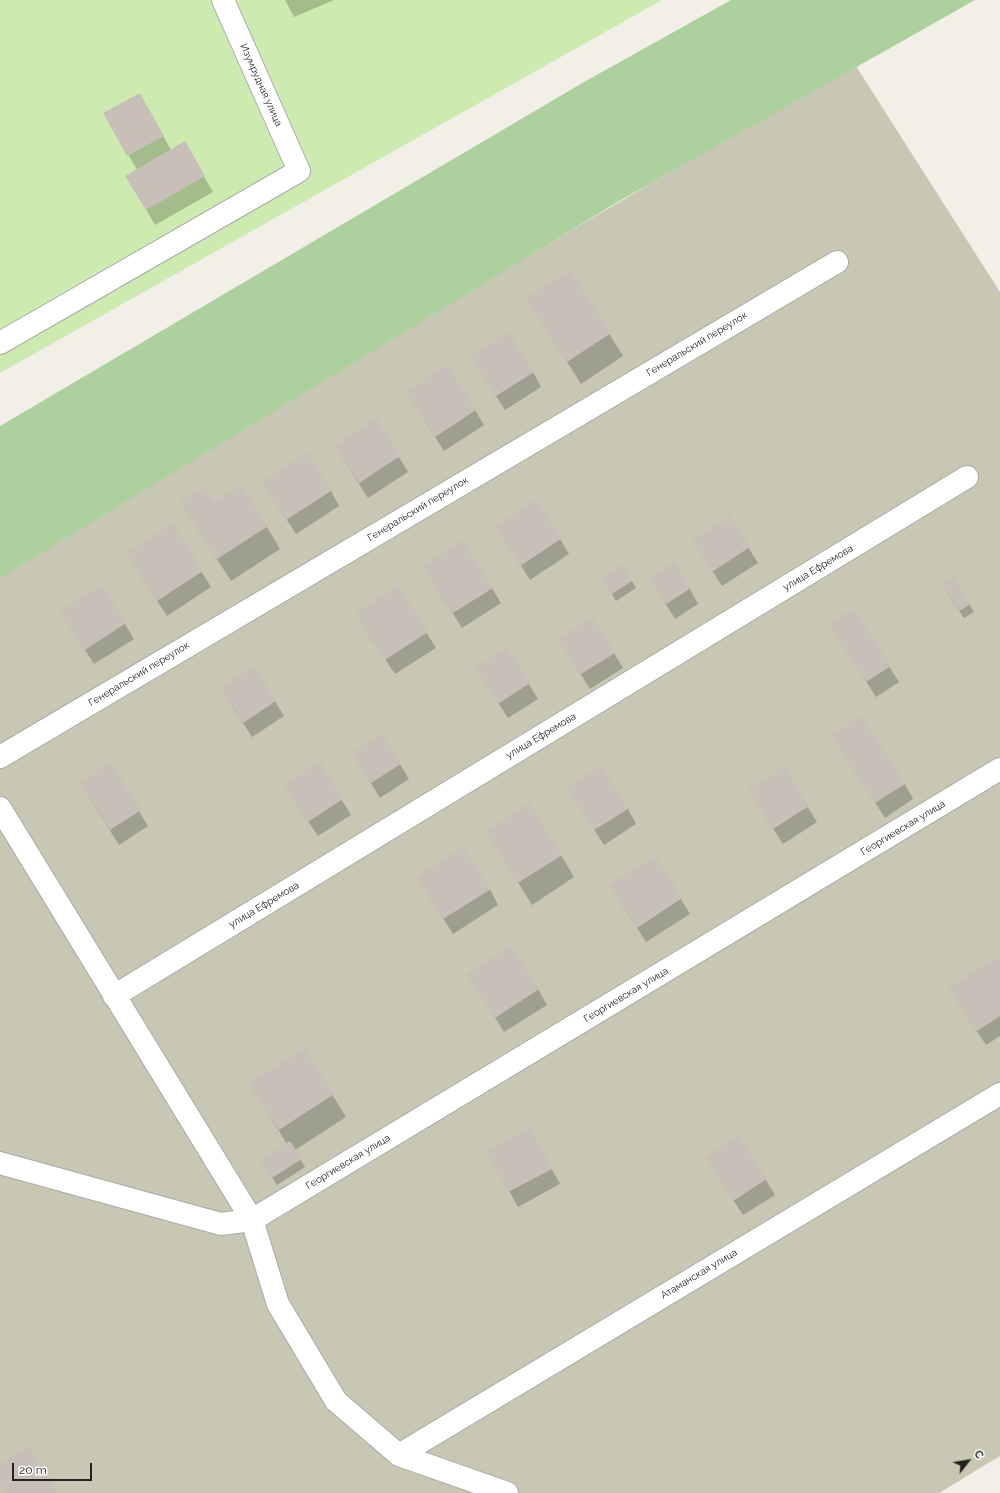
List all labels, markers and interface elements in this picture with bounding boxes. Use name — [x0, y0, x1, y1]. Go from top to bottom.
street label: Изумрудная улица — [237, 42, 285, 128]
street label: Генеральский переулок — [644, 309, 750, 379]
street label: Генеральский переулок — [365, 474, 471, 544]
street label: улица Ефремова — [781, 542, 855, 594]
street label: Генеральский переулок — [86, 639, 192, 709]
street label: улица Ефремова — [504, 710, 578, 762]
street label: Георгиевская улица — [859, 798, 947, 858]
street label: улица Ефремова — [227, 879, 301, 931]
street label: Георгиевская улица — [582, 965, 670, 1025]
street label: Георгиевская улица — [304, 1132, 392, 1192]
street label: Атаманская улица — [659, 1246, 739, 1302]
north arrow — [948, 1441, 988, 1481]
text: С — [971, 1448, 986, 1461]
scale bar — [14, 1455, 94, 1481]
text: 20 m — [19, 1463, 47, 1477]

